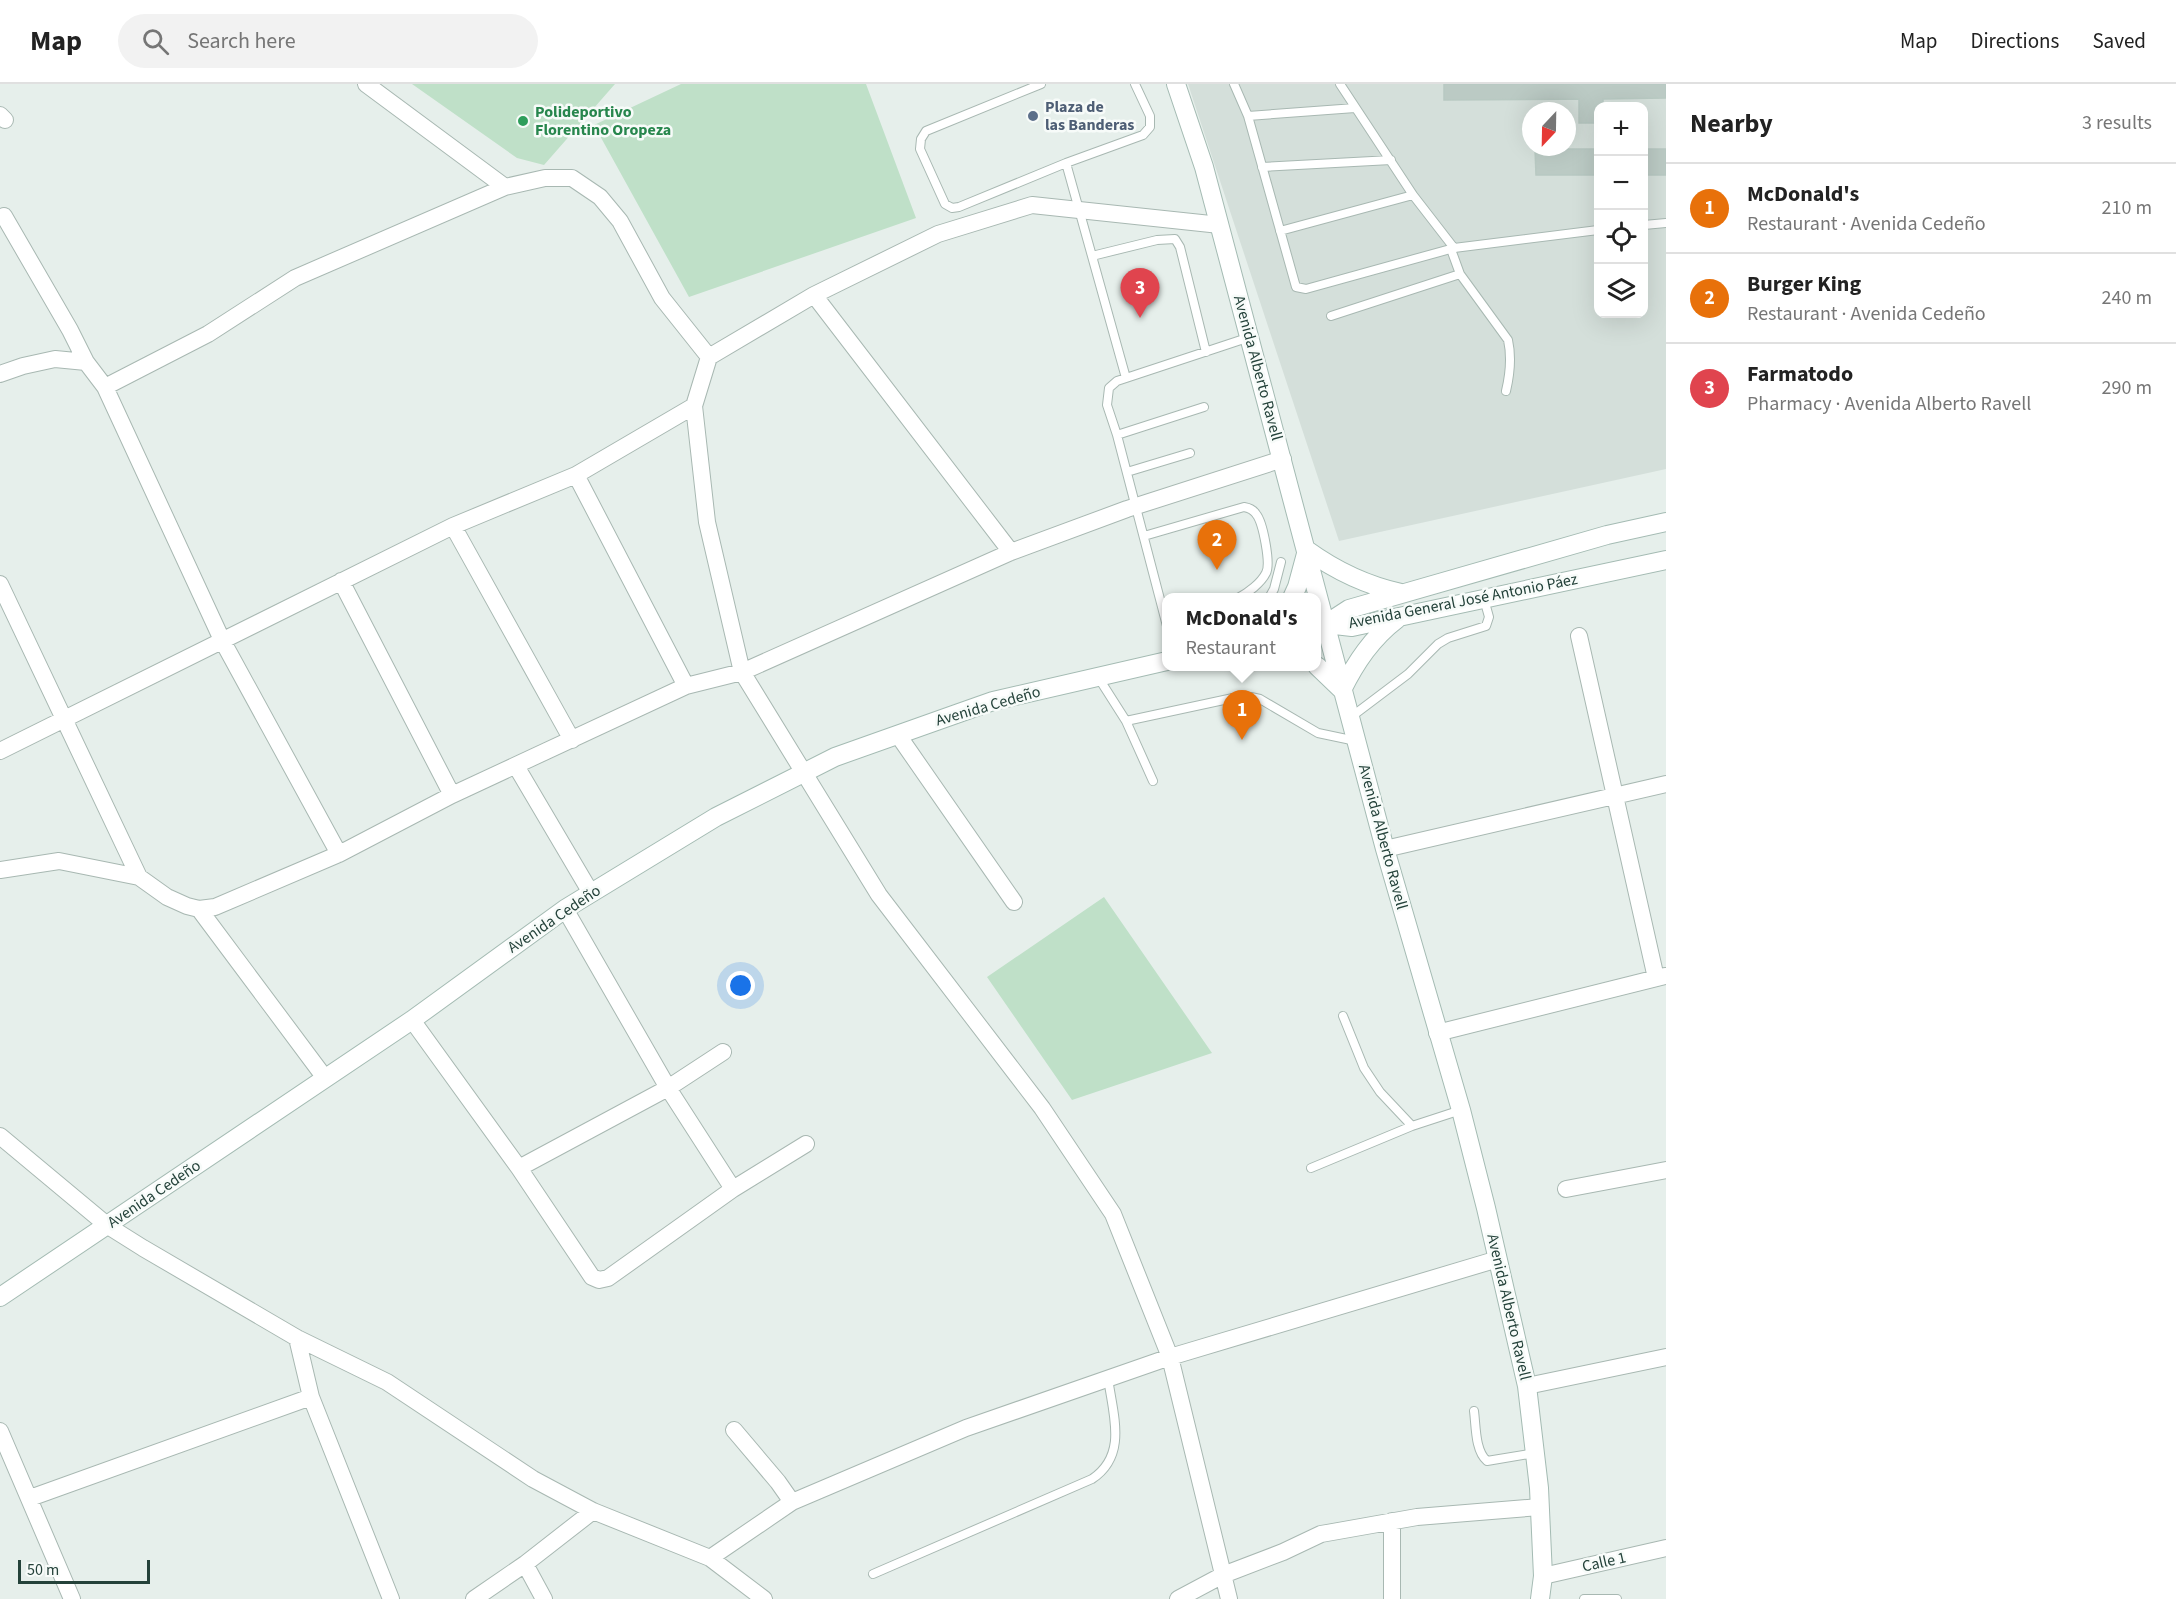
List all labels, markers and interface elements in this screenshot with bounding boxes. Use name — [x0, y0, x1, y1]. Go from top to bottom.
search box — [118, 14, 538, 68]
text: Map — [30, 21, 82, 61]
icon: search — [139, 25, 172, 58]
text: Search here — [187, 25, 296, 57]
text: Map — [1900, 26, 1938, 56]
text: Directions — [1971, 26, 2059, 56]
text: Saved — [2092, 26, 2146, 56]
place label: Plaza de las Banderas — [1045, 96, 1134, 136]
place label: Polideportivo Florentino Oropeza — [535, 101, 671, 141]
north arrow — [1522, 102, 1576, 156]
map controls — [1594, 102, 1648, 318]
button: + — [1594, 102, 1648, 156]
text: Nearby — [1690, 105, 1773, 142]
marker: Plaza de las Banderas — [1026, 109, 1040, 123]
text: 3 results — [2082, 109, 2152, 137]
marker: Polideportivo Florentino Oropeza — [516, 114, 530, 128]
button: − — [1594, 156, 1648, 210]
text: McDonald's — [1747, 178, 1859, 210]
text: 1 — [1704, 194, 1715, 222]
text: 210 m — [2102, 194, 2152, 222]
button: locate — [1594, 210, 1648, 264]
text: Restaurant · Avenida Cedeño — [1747, 210, 1986, 238]
button: layers — [1594, 264, 1648, 318]
pin: 3 — [1120, 268, 1160, 318]
text: Burger King — [1747, 268, 1861, 300]
text: 2 — [1704, 284, 1715, 312]
text: 240 m — [2102, 284, 2152, 312]
street label: Avenida Alberto Ravell — [1228, 293, 1288, 443]
text: Restaurant · Avenida Cedeño — [1747, 300, 1986, 328]
text: Farmatodo — [1747, 358, 1853, 390]
text: 3 — [1704, 374, 1715, 402]
text: 290 m — [2102, 374, 2152, 402]
text: Pharmacy · Avenida Alberto Ravell — [1747, 390, 2031, 418]
pin: 2 — [1198, 520, 1236, 570]
street label: Avenida General José Antonio Páez — [1347, 568, 1580, 634]
popup — [1162, 593, 1321, 671]
text: McDonald's — [1185, 602, 1298, 634]
text: Restaurant — [1185, 634, 1276, 662]
street label: Avenida Cedeño — [933, 681, 1043, 731]
pin: 1 — [1222, 690, 1262, 740]
street label: Avenida Alberto Ravell — [1353, 762, 1413, 912]
street label: Avenida Cedeño — [503, 880, 605, 958]
your location — [726, 971, 755, 1000]
street label: Avenida Cedeño — [103, 1155, 205, 1233]
street label: Avenida Alberto Ravell — [1481, 1232, 1537, 1382]
street label: Calle 1 — [1580, 1546, 1628, 1578]
scale bar — [18, 1557, 150, 1584]
text: 50 m — [27, 1559, 59, 1581]

